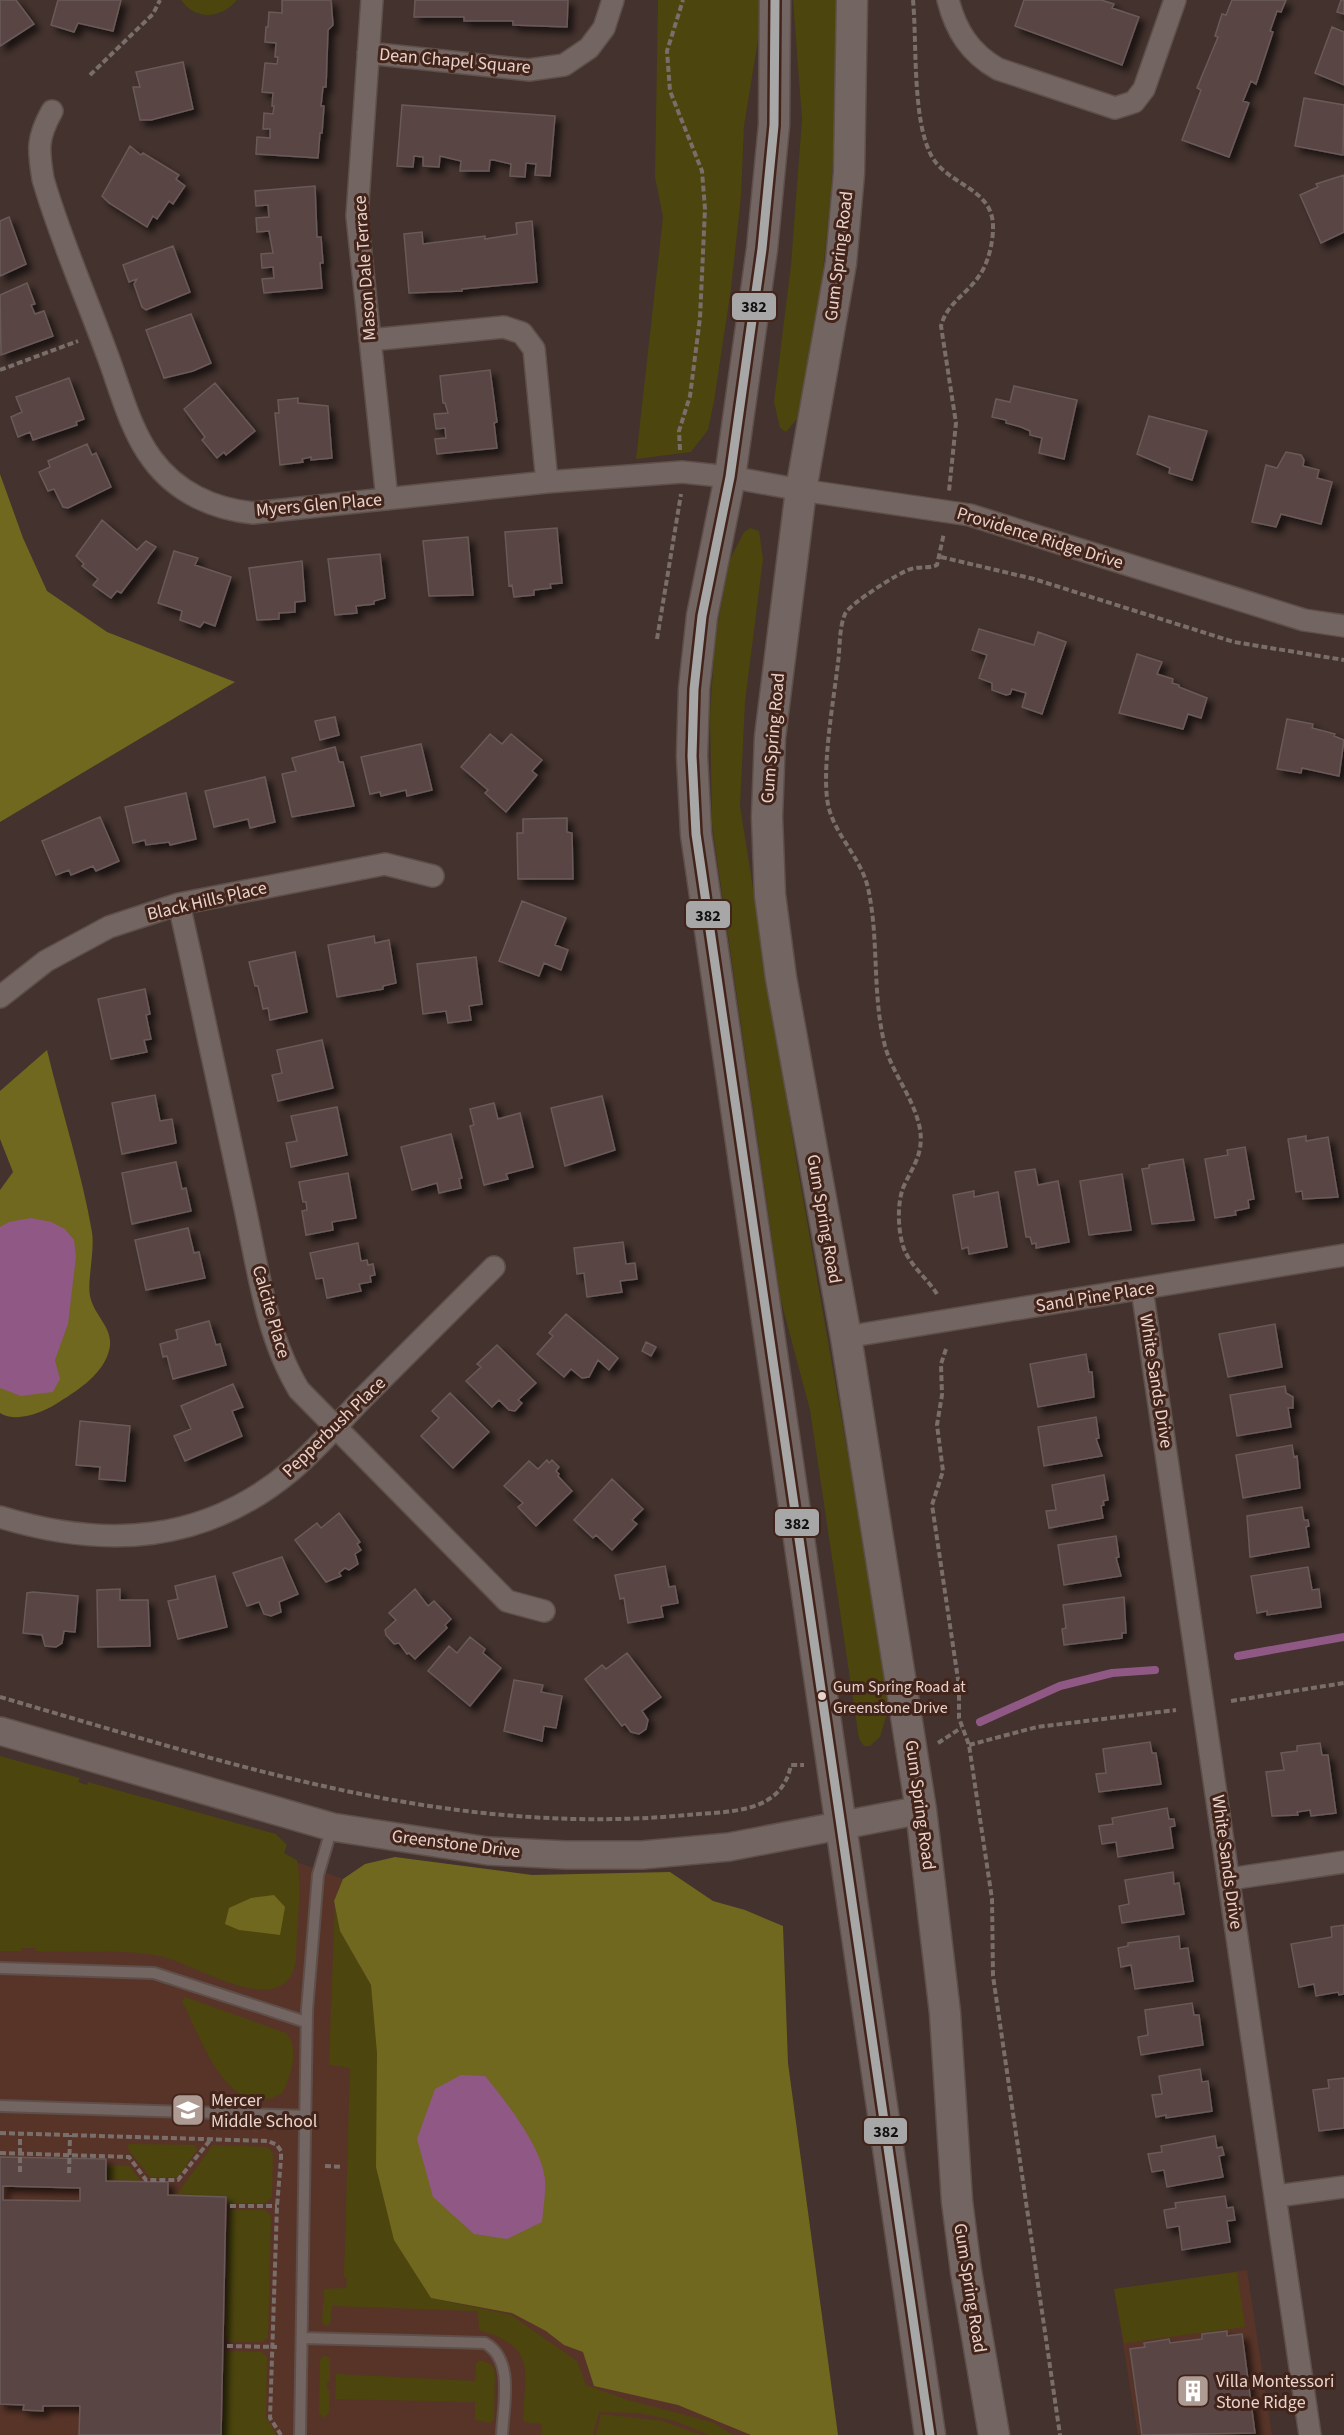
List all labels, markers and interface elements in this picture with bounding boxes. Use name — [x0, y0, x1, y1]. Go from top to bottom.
street label: Dean Chapel Square — [378, 42, 532, 80]
street label: Gum Spring Road — [819, 190, 859, 322]
street label: Mason Dale Terrace — [347, 195, 383, 341]
line badge: 382 — [731, 292, 777, 321]
text: 382 — [741, 296, 767, 318]
street label: Myers Glen Place — [255, 487, 383, 523]
street label: Providence Ridge Drive — [954, 501, 1126, 575]
street label: Gum Spring Road — [755, 672, 791, 804]
street label: Black Hills Place — [145, 875, 269, 927]
line badge: 382 — [685, 900, 731, 929]
text: 382 — [695, 905, 721, 927]
street label: Gum Spring Road — [800, 1152, 848, 1286]
street label: Calcite Place — [246, 1263, 296, 1361]
street label: Sand Pine Place — [1034, 1275, 1156, 1319]
street label: White Sands Drive — [1133, 1312, 1179, 1450]
street label: Pepperbush Place — [277, 1371, 391, 1483]
line badge: 382 — [774, 1508, 820, 1537]
text: 382 — [784, 1513, 810, 1535]
place label: Gum Spring Road at Greenstone Drive — [833, 1676, 966, 1719]
marker: Gum Spring Road at Greenstone Drive — [816, 1690, 828, 1702]
street label: Gum Spring Road — [899, 1738, 941, 1872]
street label: White Sands Drive — [1205, 1793, 1249, 1931]
street label: Greenstone Drive — [390, 1824, 522, 1864]
place label: Mercer Middle School — [211, 2088, 317, 2134]
school or university icon: Mercer Middle School — [170, 2092, 206, 2128]
line badge: 382 — [863, 2117, 908, 2145]
text: 382 — [873, 2121, 899, 2143]
street label: Gum Spring Road — [947, 2221, 993, 2355]
place label: Villa Montessori Stone Ridge — [1216, 2369, 1335, 2415]
building icon: Villa Montessori Stone Ridge — [1175, 2373, 1211, 2409]

